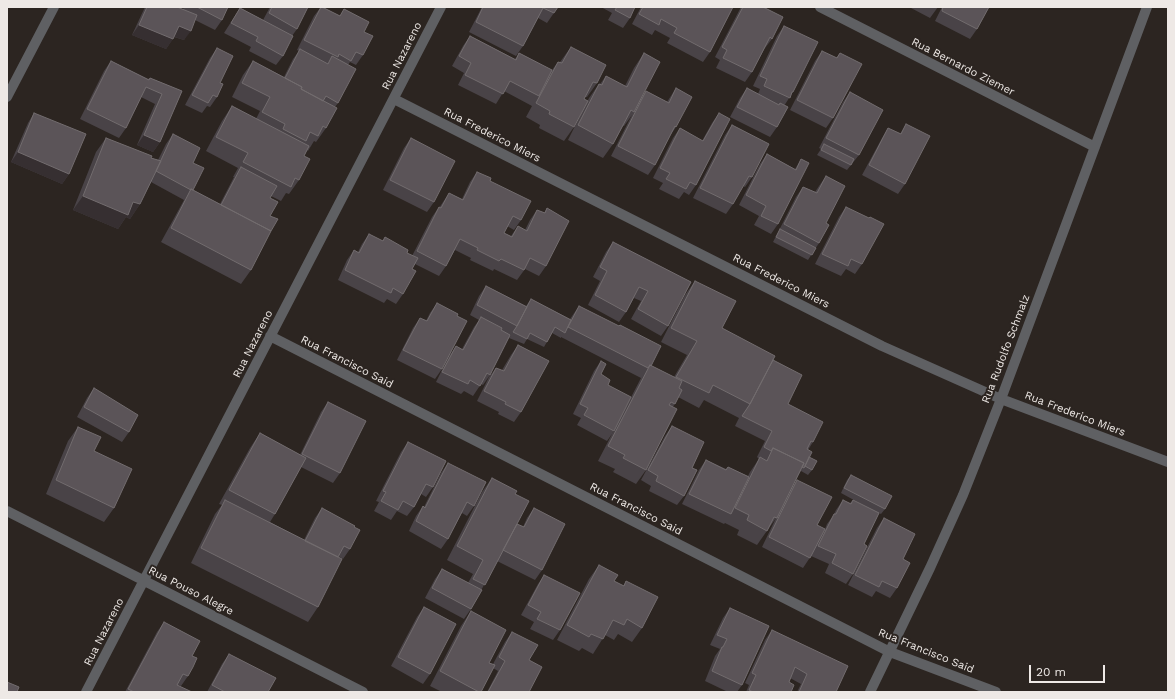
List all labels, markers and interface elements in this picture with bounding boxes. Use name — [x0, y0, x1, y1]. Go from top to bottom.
street label: Rua Nazareno — [379, 20, 425, 92]
street label: Rua Bernardo Ziemer — [909, 35, 1017, 99]
street label: Rua Frederico Miers — [441, 105, 543, 165]
street label: Rua Frederico Miers — [730, 251, 832, 311]
street label: Rua Rudolfo Schmalz — [979, 293, 1033, 405]
street label: Rua Nazareno — [230, 308, 276, 380]
street label: Rua Francisco Said — [299, 333, 395, 391]
street label: Rua Frederico Miers — [1023, 389, 1127, 439]
street label: Rua Francisco Said — [588, 480, 684, 538]
street label: Rua Pouso Alegre — [146, 564, 236, 618]
street label: Rua Nazareno — [81, 596, 127, 668]
street label: Rua Francisco Said — [876, 626, 976, 676]
scale bar — [1031, 657, 1107, 683]
text: 20 m — [1036, 665, 1066, 679]

